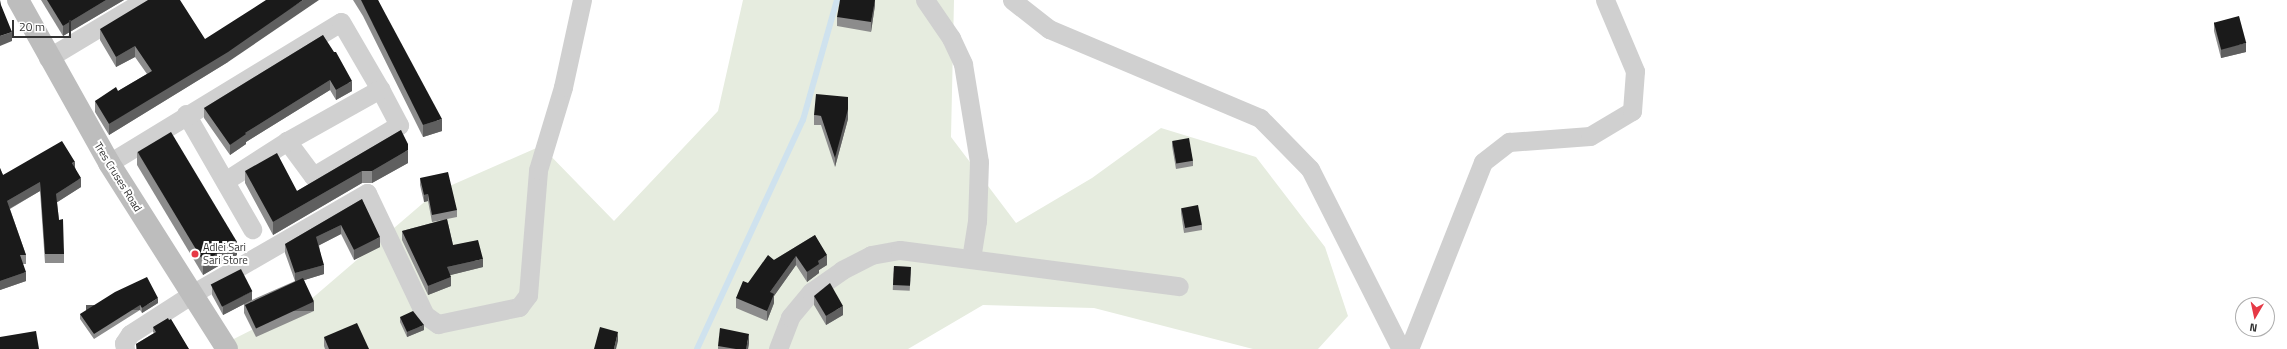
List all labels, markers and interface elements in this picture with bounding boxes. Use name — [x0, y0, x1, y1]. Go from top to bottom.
scale bar — [14, 12, 73, 38]
text: 20 m — [19, 17, 45, 36]
street label: Tres Cruses Road — [91, 140, 145, 214]
place label: Adlei Sari Sari Store — [203, 241, 248, 267]
marker: Adlei Sari Sari Store — [190, 249, 200, 259]
north arrow — [2235, 297, 2275, 337]
text: N — [2248, 319, 2258, 336]

